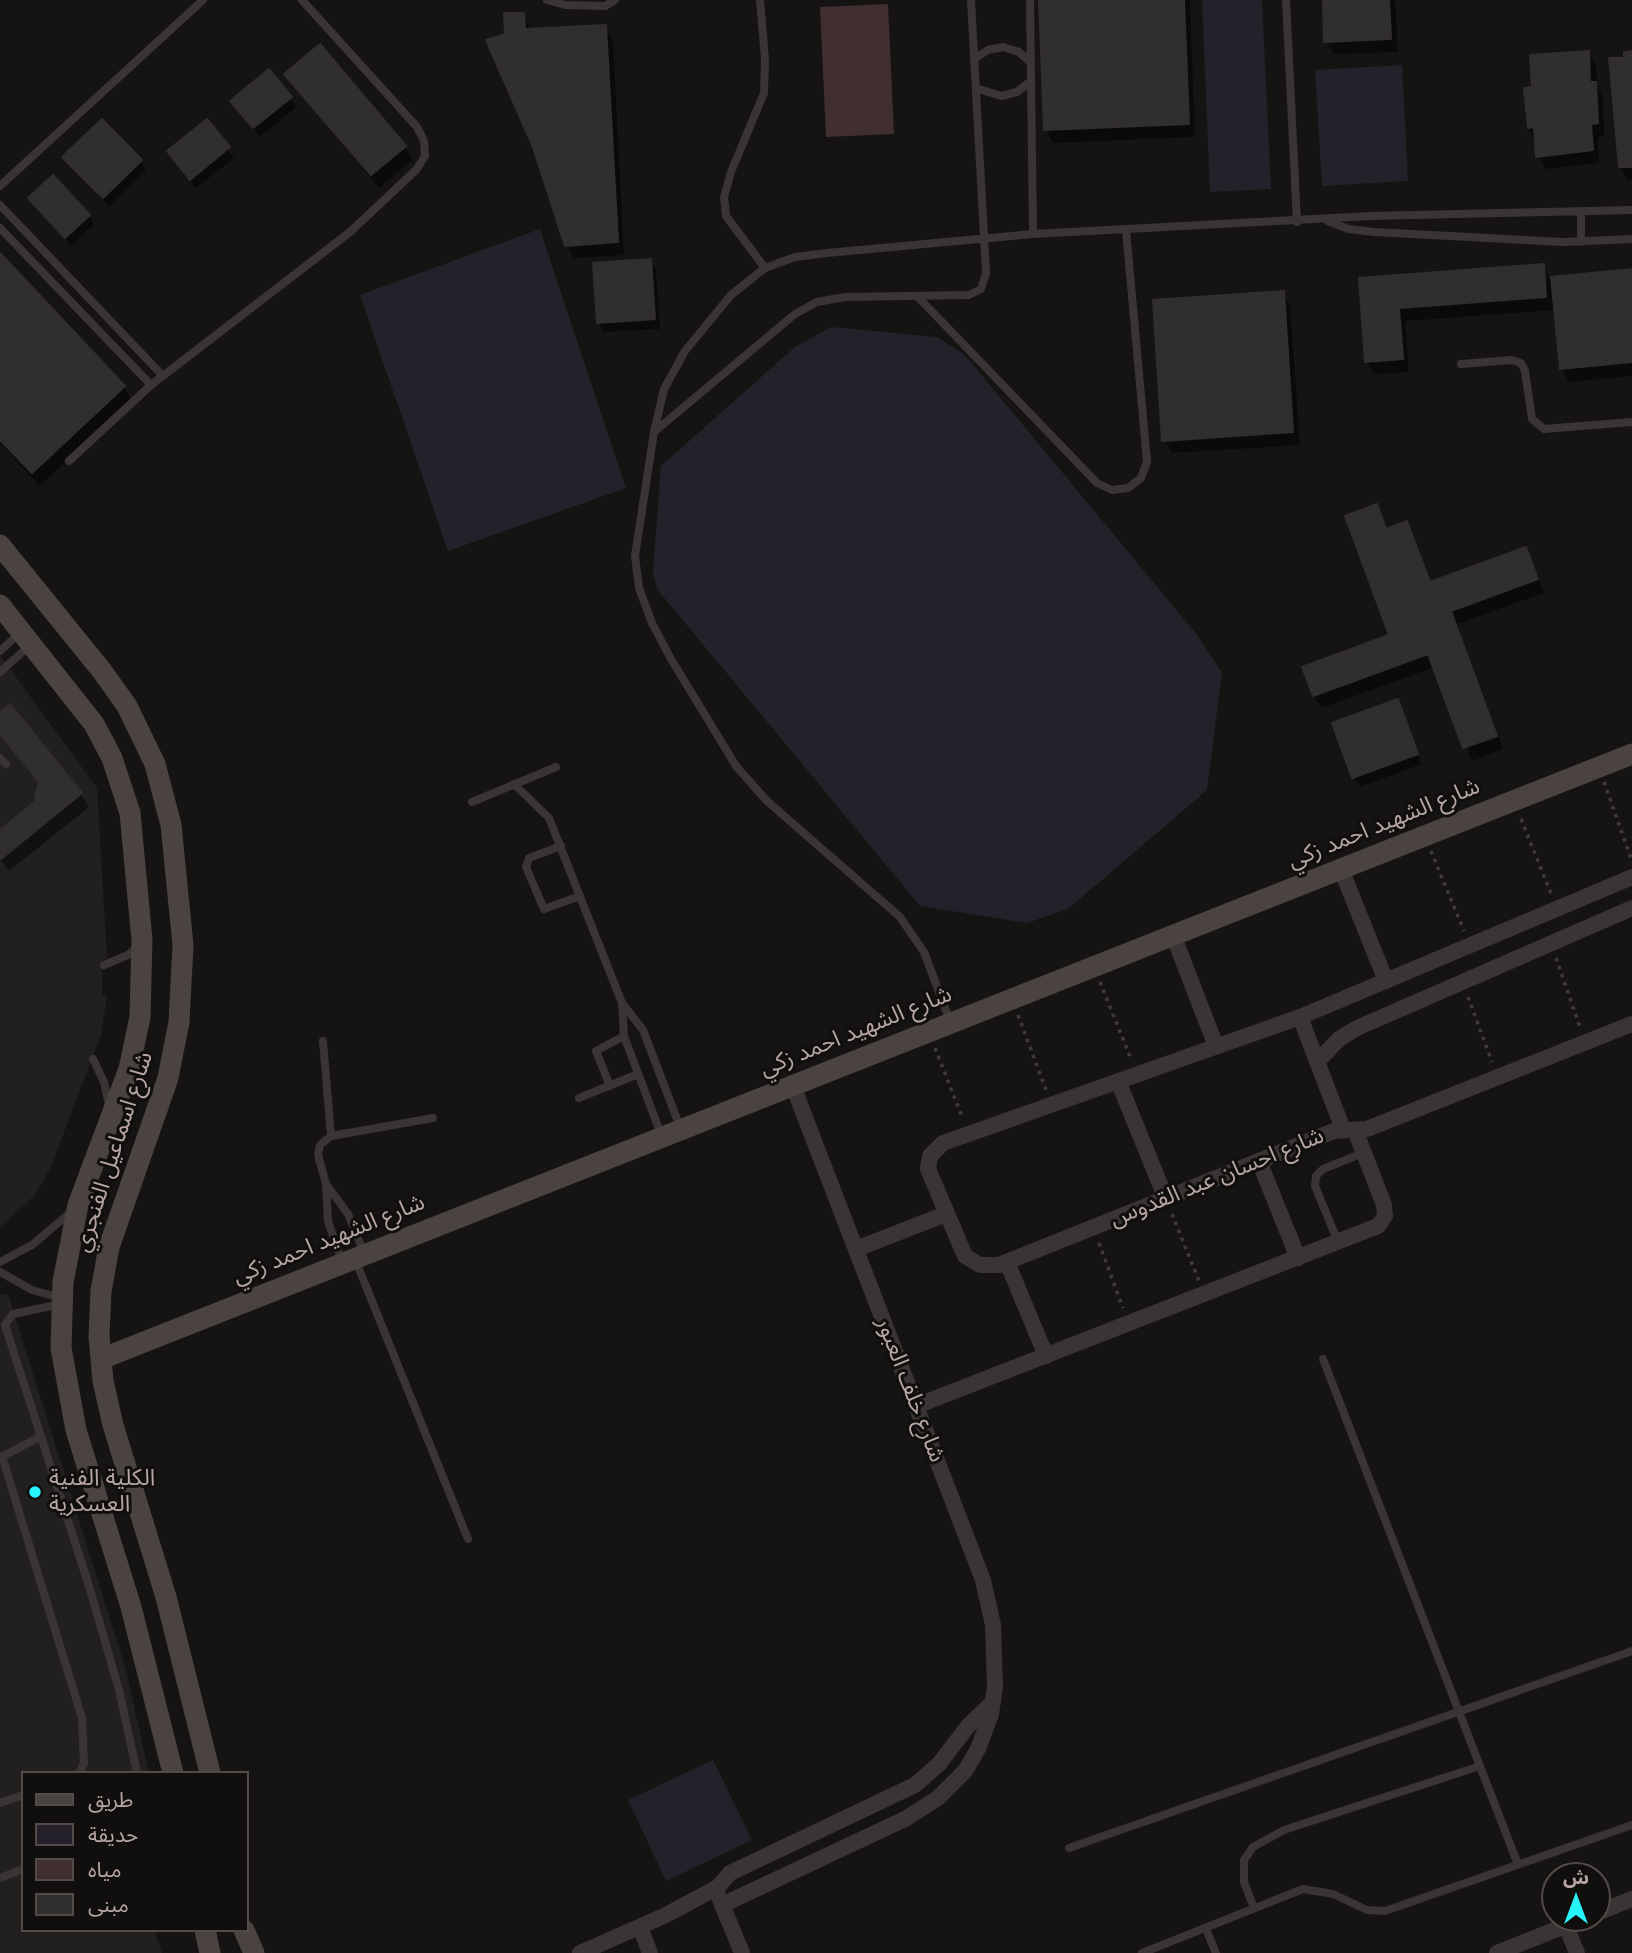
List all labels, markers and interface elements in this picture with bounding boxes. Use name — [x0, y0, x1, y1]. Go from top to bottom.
street label: شارع الشهيد احمد زكي — [1284, 773, 1484, 875]
street label: شارع الشهيد احمد زكي — [756, 981, 956, 1083]
street label: شارع اسماعيل الفنجري — [69, 1048, 159, 1256]
street label: شارع احسان عبد القدوس — [1106, 1122, 1328, 1234]
street label: شارع الشهيد احمد زكي — [229, 1189, 429, 1291]
street label: شارع خلف العبور — [870, 1314, 950, 1466]
place label: الكلية الفنية العسكرية — [49, 1465, 155, 1519]
marker: الكلية الفنية العسكرية — [27, 1484, 43, 1500]
legend — [21, 1771, 248, 1932]
text: طريق — [88, 1786, 133, 1813]
text: حديقة — [88, 1821, 138, 1848]
text: مياه — [88, 1856, 121, 1883]
north arrow — [1541, 1862, 1611, 1932]
text: ش — [1563, 1865, 1589, 1890]
text: مبنى — [88, 1891, 129, 1918]

